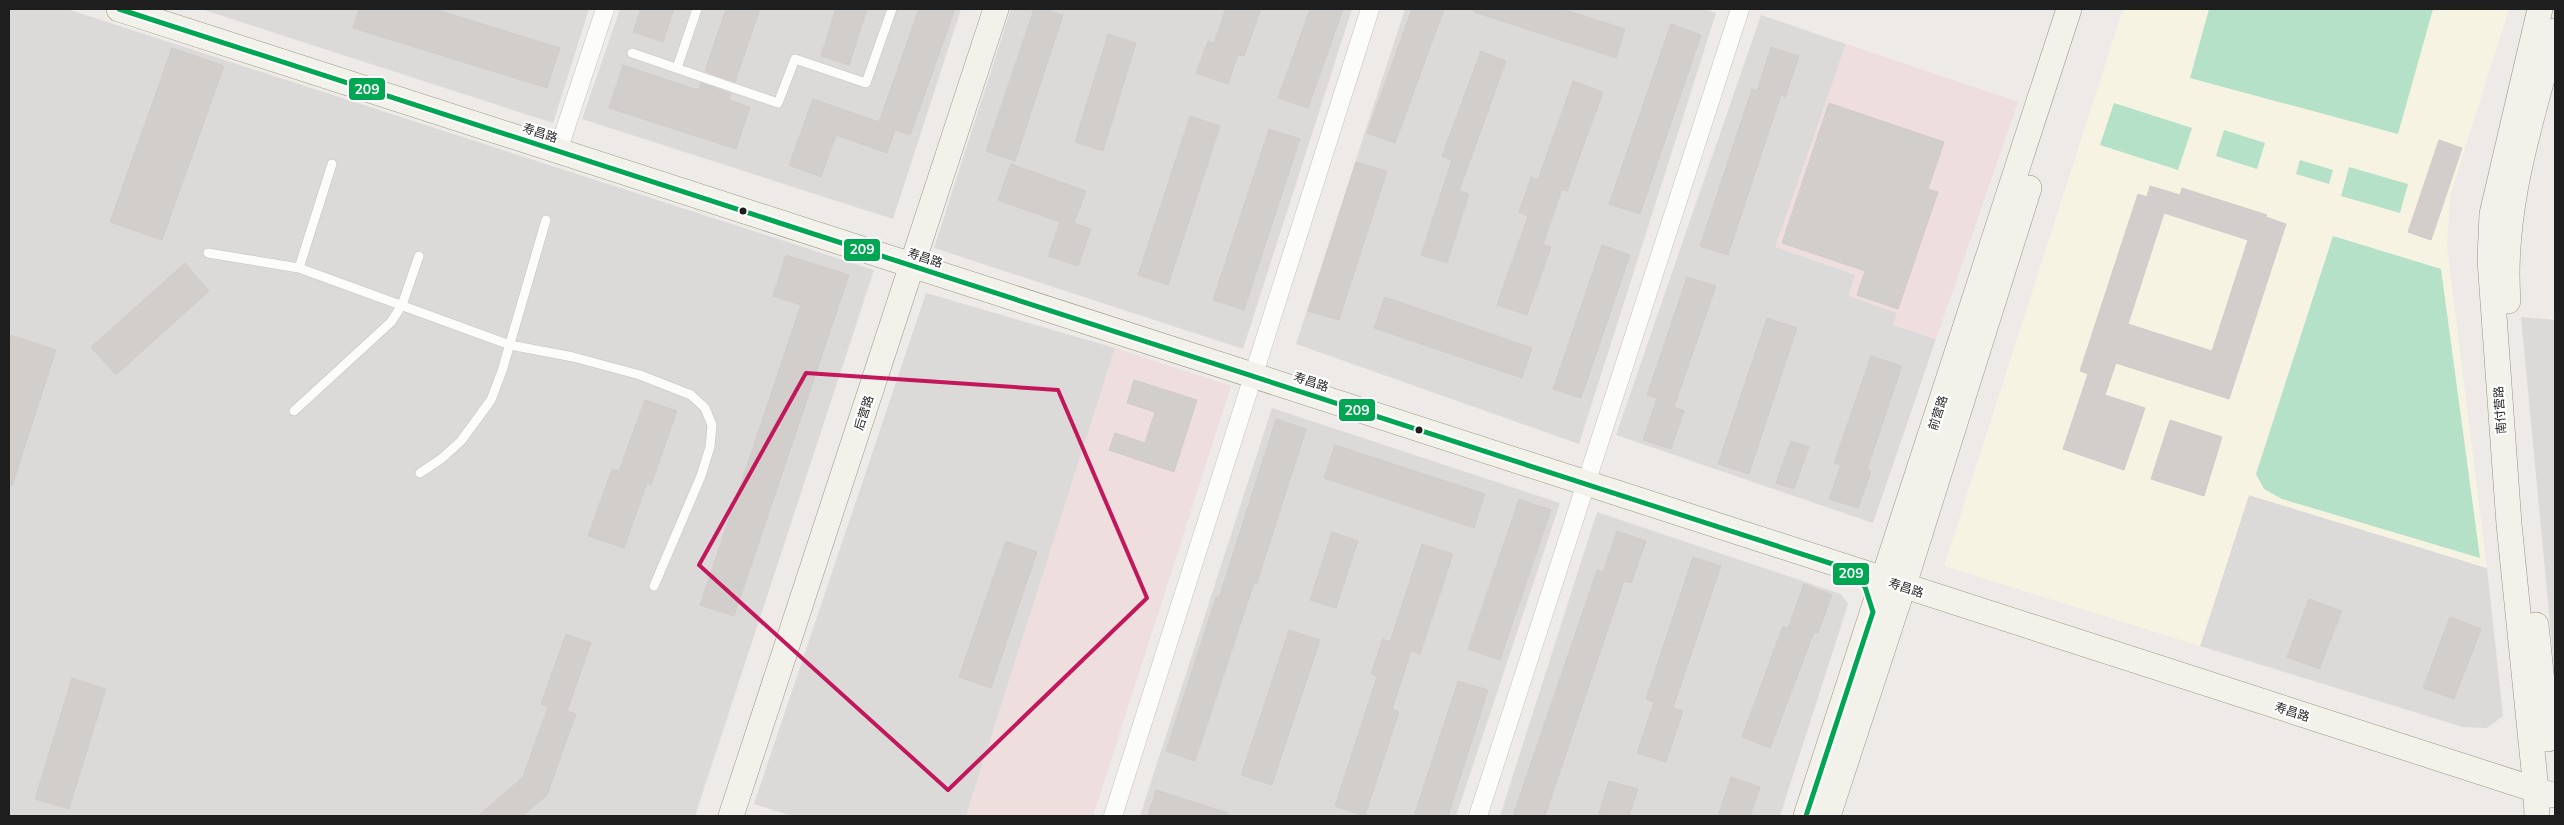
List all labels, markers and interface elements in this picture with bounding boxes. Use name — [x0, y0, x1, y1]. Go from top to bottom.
line badge: 209 — [348, 77, 386, 101]
text: 209 — [354, 80, 380, 98]
street label: 寿昌路 — [521, 120, 560, 145]
unlabelled marker — [738, 206, 748, 216]
line badge: 209 — [843, 238, 881, 262]
text: 209 — [849, 240, 875, 258]
street label: 寿昌路 — [906, 245, 945, 270]
street label: 寿昌路 — [1292, 369, 1331, 394]
street label: 南付营路 — [2490, 386, 2509, 435]
street label: 后营路 — [851, 393, 876, 432]
street label: 前营路 — [1925, 393, 1950, 432]
line badge: 209 — [1338, 398, 1376, 422]
text: 209 — [1344, 401, 1370, 419]
unlabelled marker — [1414, 425, 1424, 435]
line badge: 209 — [1832, 562, 1870, 586]
text: 209 — [1838, 564, 1864, 582]
street label: 寿昌路 — [1887, 575, 1926, 600]
street label: 寿昌路 — [2273, 699, 2312, 724]

